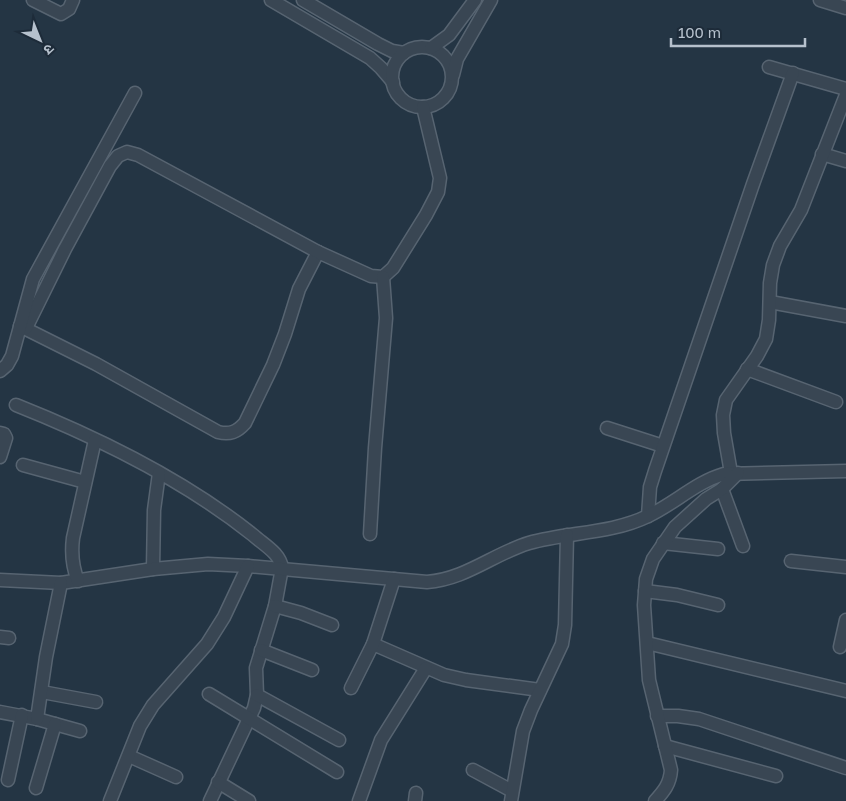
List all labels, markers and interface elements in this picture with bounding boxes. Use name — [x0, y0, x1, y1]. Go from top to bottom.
north arrow — [15, 15, 65, 65]
scale bar — [671, 15, 805, 47]
text: 100 m — [678, 23, 721, 41]
text: उ — [40, 41, 58, 59]

